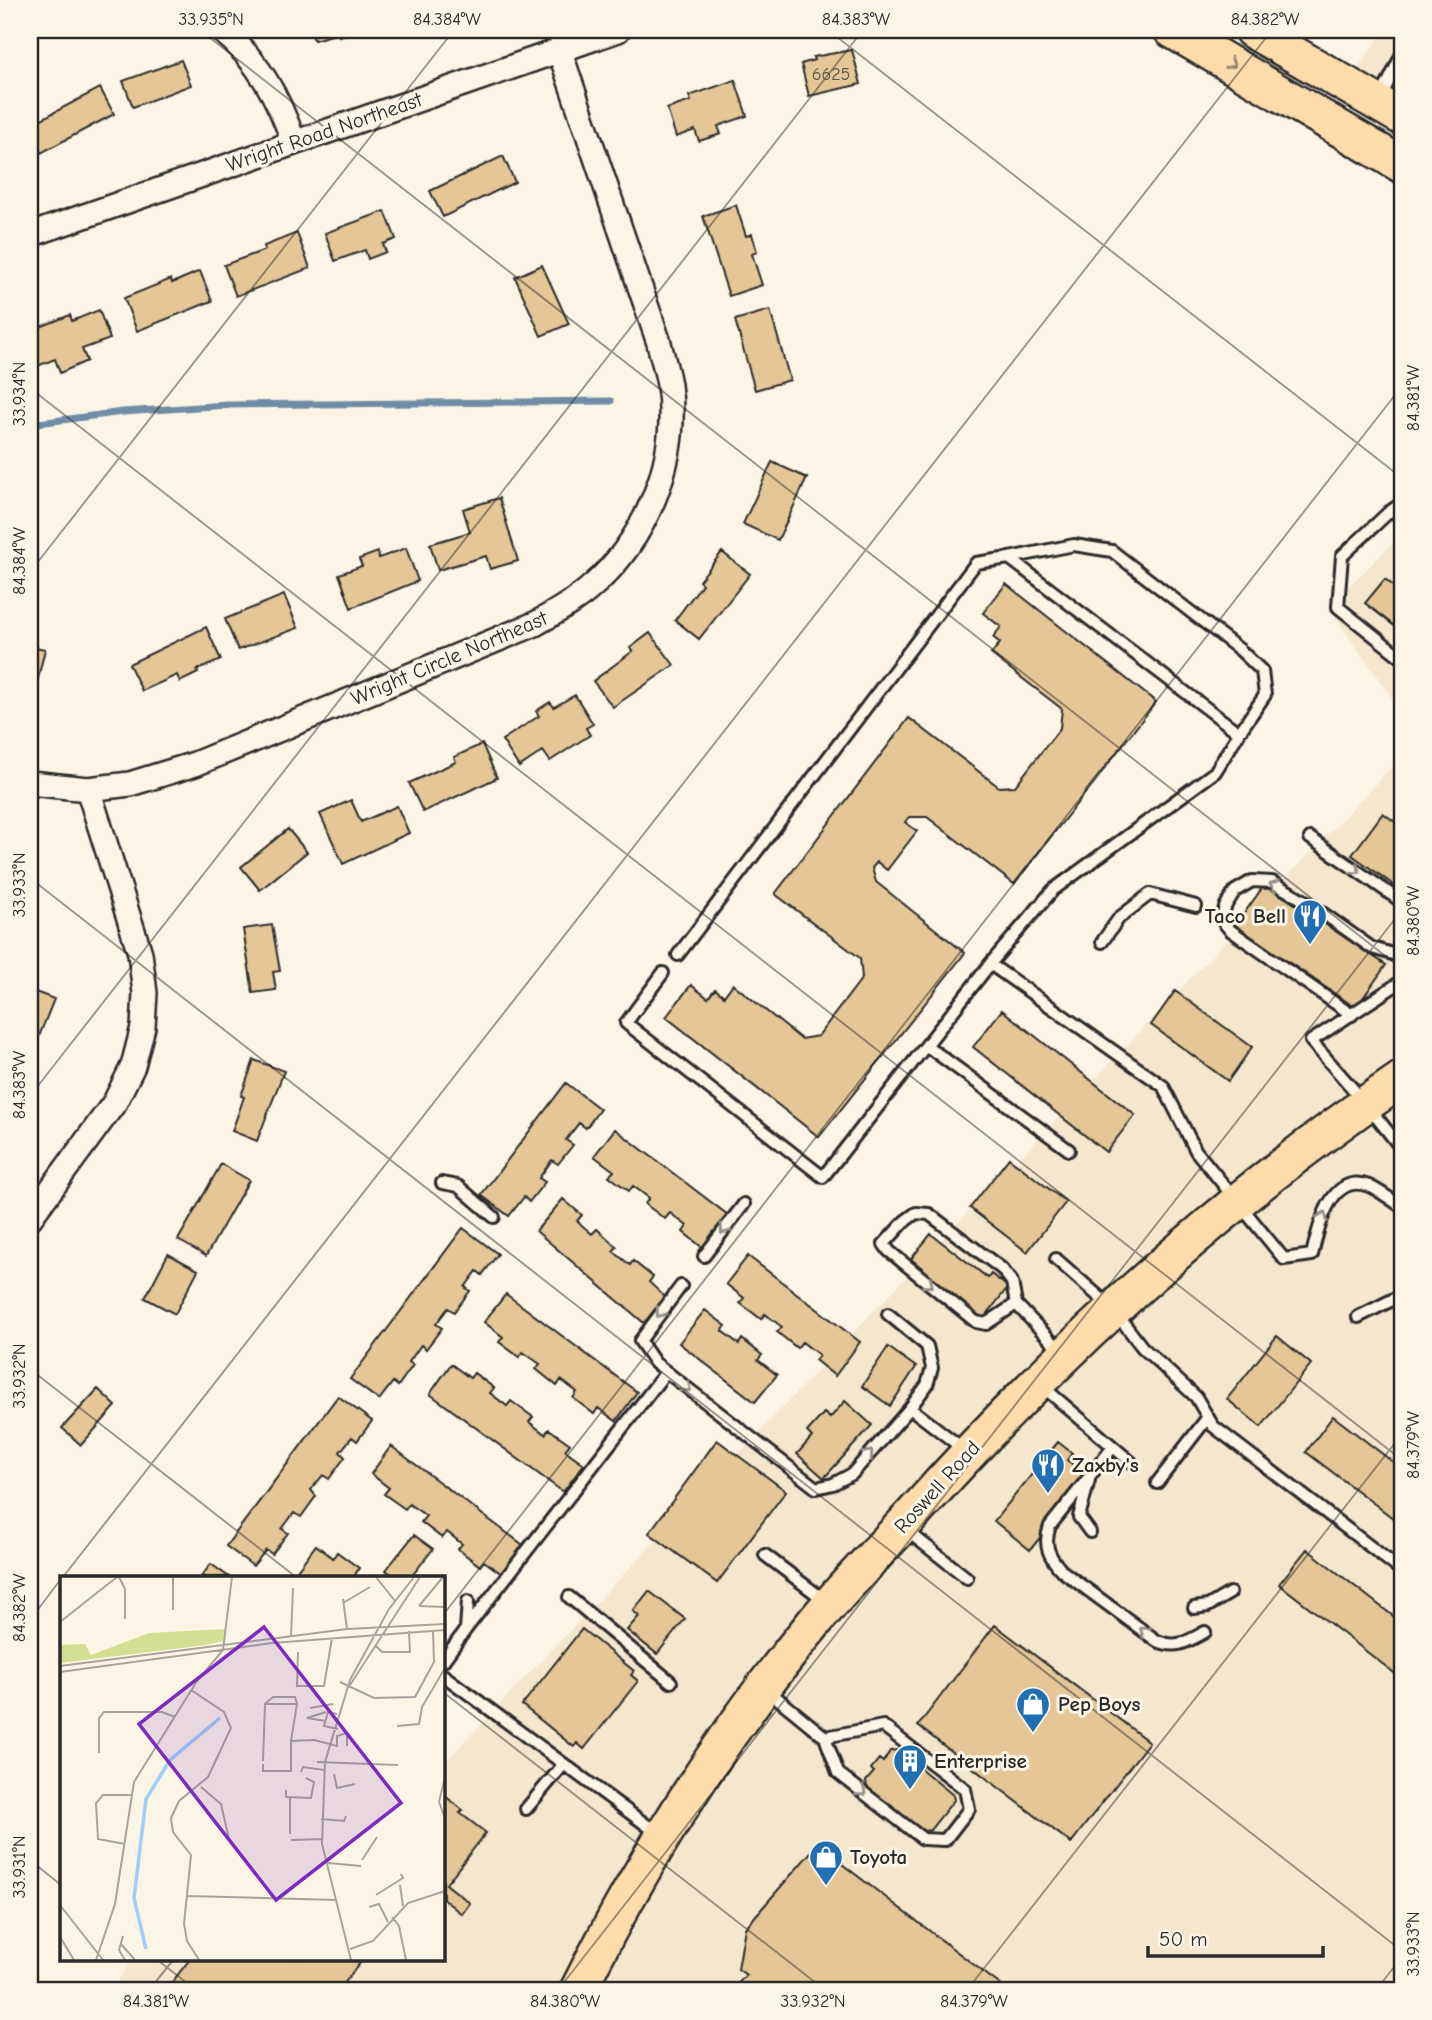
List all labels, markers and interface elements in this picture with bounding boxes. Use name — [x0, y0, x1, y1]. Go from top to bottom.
text: 33.935°N — [178, 9, 244, 30]
text: 84.384°W — [413, 9, 481, 30]
text: 84.383°W — [822, 9, 891, 30]
text: 84.382°W — [1231, 9, 1300, 30]
one-way arrow — [1223, 56, 1236, 69]
house number: 6625 — [812, 64, 850, 85]
street label: Wright Road Northeast — [223, 87, 426, 177]
text: 33.934°N — [9, 362, 30, 426]
text: 84.381°W — [1403, 364, 1424, 431]
text: 84.384°W — [9, 527, 30, 595]
street label: Wright Circle Northeast — [347, 605, 552, 710]
text: 33.933°N — [9, 852, 30, 918]
one-way arrow — [1348, 862, 1361, 874]
one-way arrow — [1269, 880, 1281, 894]
text: 84.380°W — [1403, 886, 1424, 956]
restaurant icon: Taco Bell — [1291, 897, 1329, 946]
place label: Taco Bell — [1205, 904, 1286, 928]
text: 84.383°W — [9, 1050, 30, 1119]
one-way arrow — [1315, 1211, 1329, 1224]
one-way arrow — [720, 1222, 733, 1234]
one-way arrow — [921, 1276, 934, 1288]
one-way arrow — [656, 1306, 669, 1318]
text: 33.932°N — [9, 1343, 30, 1409]
one-way arrow — [680, 1380, 692, 1393]
text: 84.379°W — [1403, 1411, 1424, 1479]
street label: Roswell Road — [889, 1436, 985, 1538]
restaurant icon: Zaxby's — [1029, 1446, 1067, 1495]
one-way arrow — [861, 1450, 873, 1463]
place label: Zaxby's — [1072, 1453, 1139, 1477]
text: 84.382°W — [9, 1573, 30, 1642]
inset map — [60, 1576, 444, 1960]
one-way arrow — [1139, 1627, 1152, 1639]
shop icon: Pep Boys — [1014, 1685, 1052, 1734]
place label: Pep Boys — [1058, 1692, 1140, 1716]
building icon: Enterprise — [891, 1742, 929, 1791]
place label: Enterprise — [934, 1749, 1027, 1773]
one-way arrow — [854, 1783, 867, 1796]
text: 33.931°N — [9, 1835, 30, 1899]
shop icon: Toyota — [807, 1838, 845, 1887]
place label: Toyota — [850, 1845, 907, 1869]
text: 33.933°N — [1403, 1911, 1424, 1977]
scale bar — [1148, 1915, 1324, 1959]
text: 50 m — [1159, 1927, 1208, 1951]
text: 84.381°W — [123, 1991, 190, 2012]
text: 84.380°W — [530, 1991, 600, 2012]
text: 33.932°N — [780, 1991, 846, 2012]
text: 84.379°W — [940, 1991, 1008, 2012]

